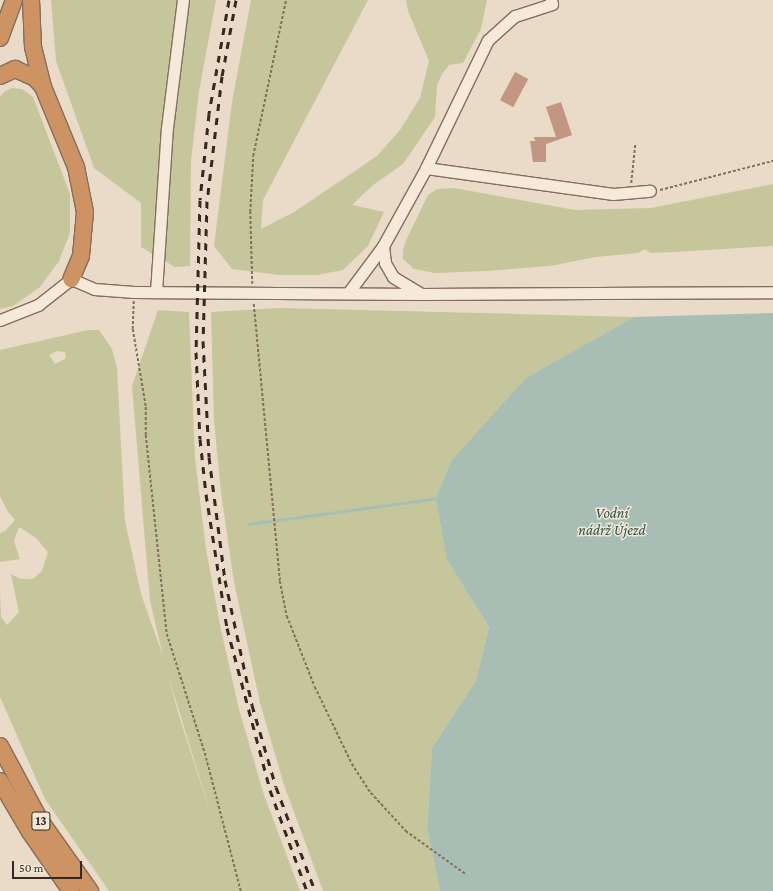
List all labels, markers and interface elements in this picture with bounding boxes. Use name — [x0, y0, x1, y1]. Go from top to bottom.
water label: Vodní nádrž Újezd — [578, 504, 646, 539]
road number: 13 — [31, 810, 51, 832]
scale bar — [14, 853, 84, 879]
text: 50 m — [19, 861, 43, 875]

